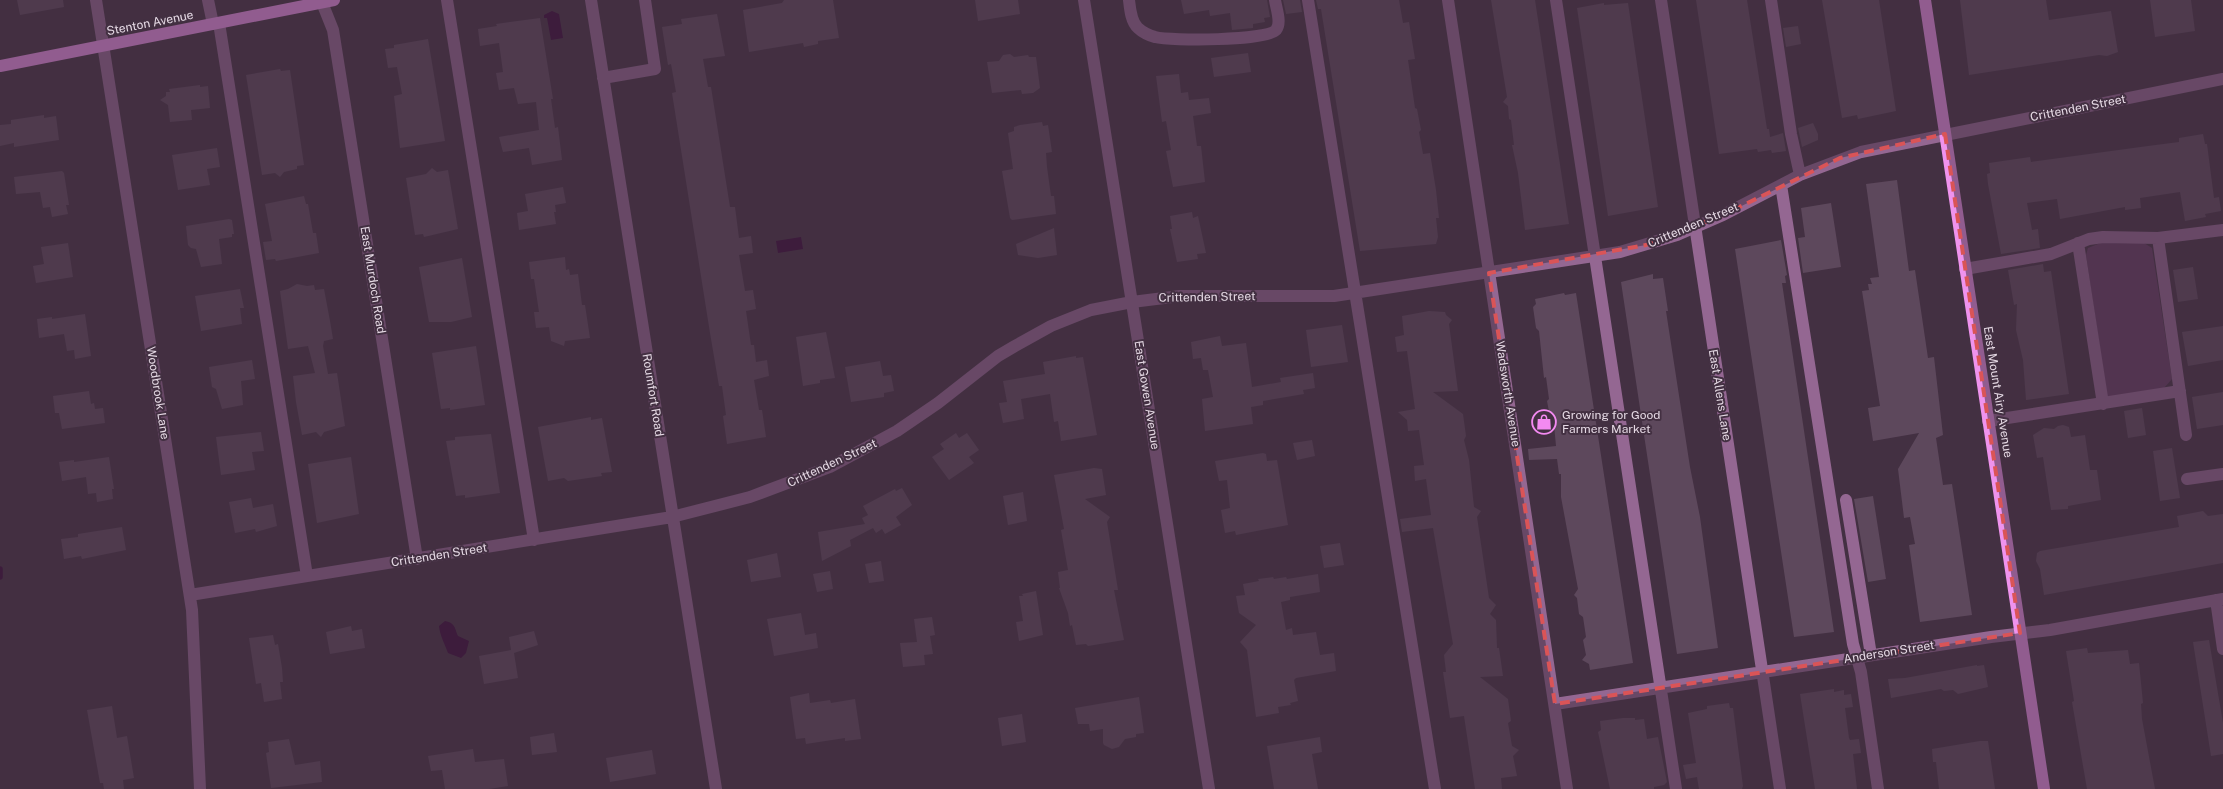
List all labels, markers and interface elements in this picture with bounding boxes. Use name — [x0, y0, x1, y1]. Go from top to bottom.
street label: Stenton Avenue — [105, 8, 195, 38]
street label: Crittenden Street — [2029, 92, 2127, 124]
street label: Crittenden Street — [1646, 199, 1741, 250]
street label: East Murdoch Road — [358, 225, 388, 335]
street label: Crittenden Street — [1158, 289, 1256, 305]
street label: East Mount Airy Avenue — [1981, 325, 2015, 459]
street label: East Gowen Avenue — [1131, 340, 1163, 451]
street label: Wadsworth Avenue — [1493, 340, 1523, 448]
street label: Woodbrook Lane — [144, 346, 172, 441]
street label: East Allens Lane — [1706, 348, 1734, 442]
street label: Roumfort Road — [640, 352, 666, 438]
place label: Growing for Good Farmers Market — [1562, 408, 1660, 436]
shop icon: Growing for Good Farmers Market — [1531, 409, 1557, 435]
street label: Crittenden Street — [785, 436, 879, 490]
street label: Crittenden Street — [390, 540, 488, 570]
street label: Anderson Street — [1843, 638, 1936, 666]

